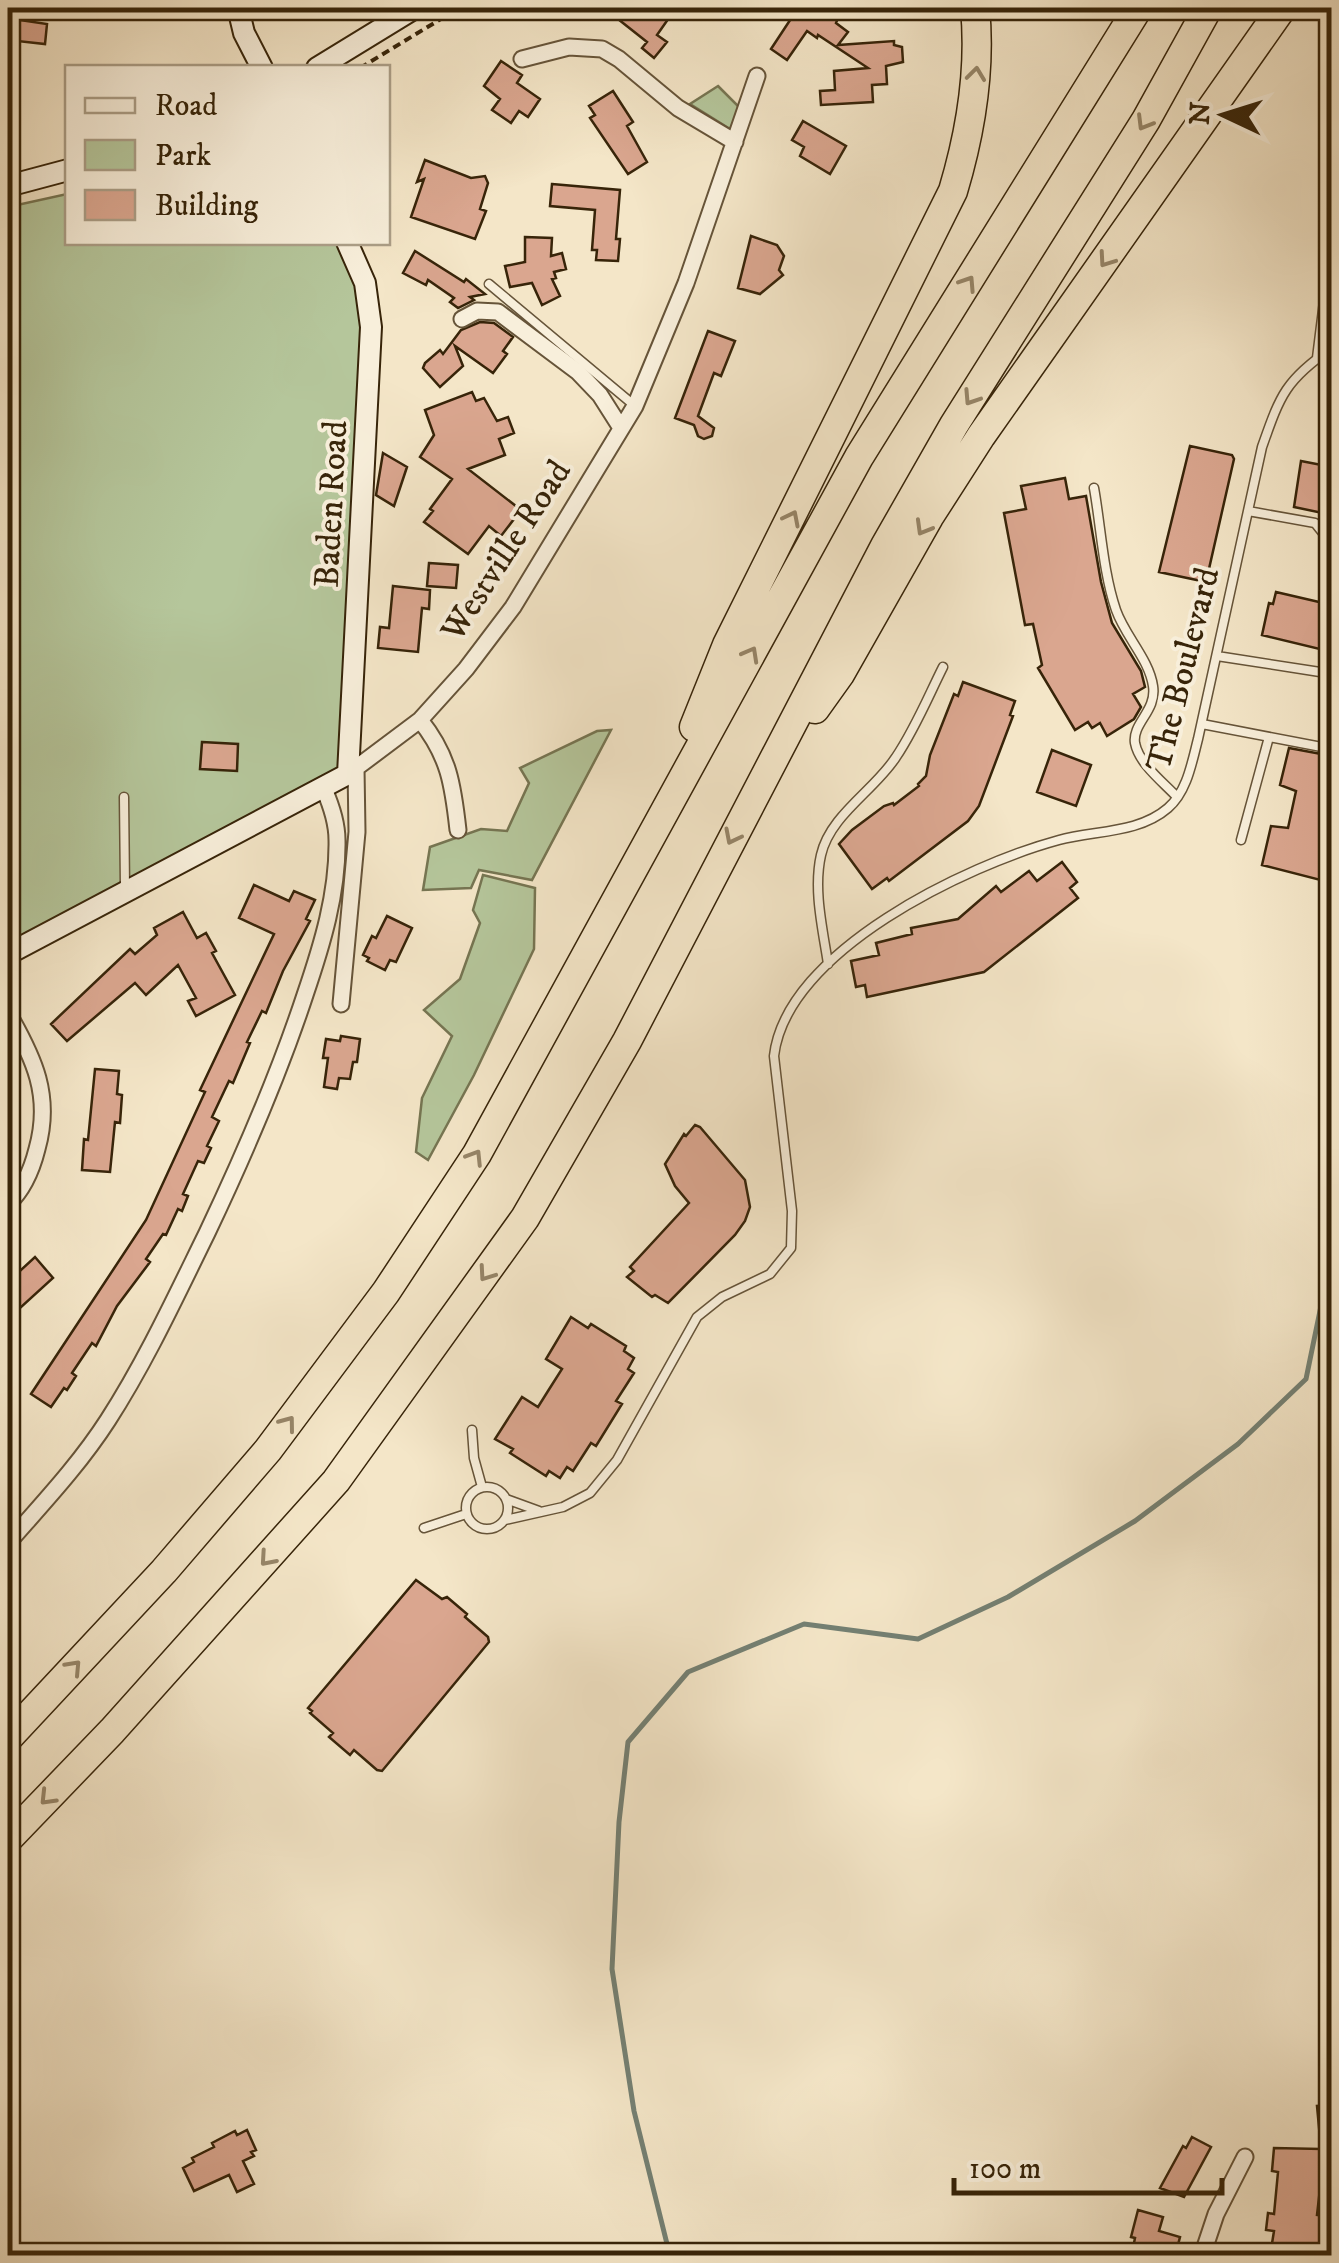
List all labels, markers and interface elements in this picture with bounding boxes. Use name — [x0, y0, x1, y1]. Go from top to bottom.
legend — [65, 65, 390, 245]
north arrow — [1174, 65, 1274, 165]
one-way arrow — [965, 66, 986, 82]
text: Road — [155, 88, 217, 125]
text: N — [1182, 101, 1219, 126]
one-way arrow — [1137, 112, 1156, 130]
text: Park — [155, 138, 211, 175]
text: Building — [155, 188, 259, 225]
one-way arrow — [1100, 248, 1118, 267]
one-way arrow — [955, 275, 974, 293]
one-way arrow — [964, 388, 983, 406]
street label: Baden Road — [306, 419, 358, 589]
street label: Westville Road — [431, 452, 582, 651]
one-way arrow — [780, 511, 799, 529]
one-way arrow — [915, 517, 935, 535]
street label: The Boulevard — [1137, 563, 1231, 776]
one-way arrow — [739, 646, 759, 664]
one-way arrow — [725, 827, 744, 845]
one-way arrow — [463, 1150, 482, 1168]
one-way arrow — [480, 1262, 498, 1281]
one-way arrow — [277, 1416, 294, 1434]
one-way arrow — [261, 1547, 279, 1566]
one-way arrow — [62, 1660, 80, 1679]
one-way arrow — [41, 1787, 59, 1805]
scale bar — [954, 2133, 1222, 2195]
text: 100 m — [969, 2151, 1041, 2188]

